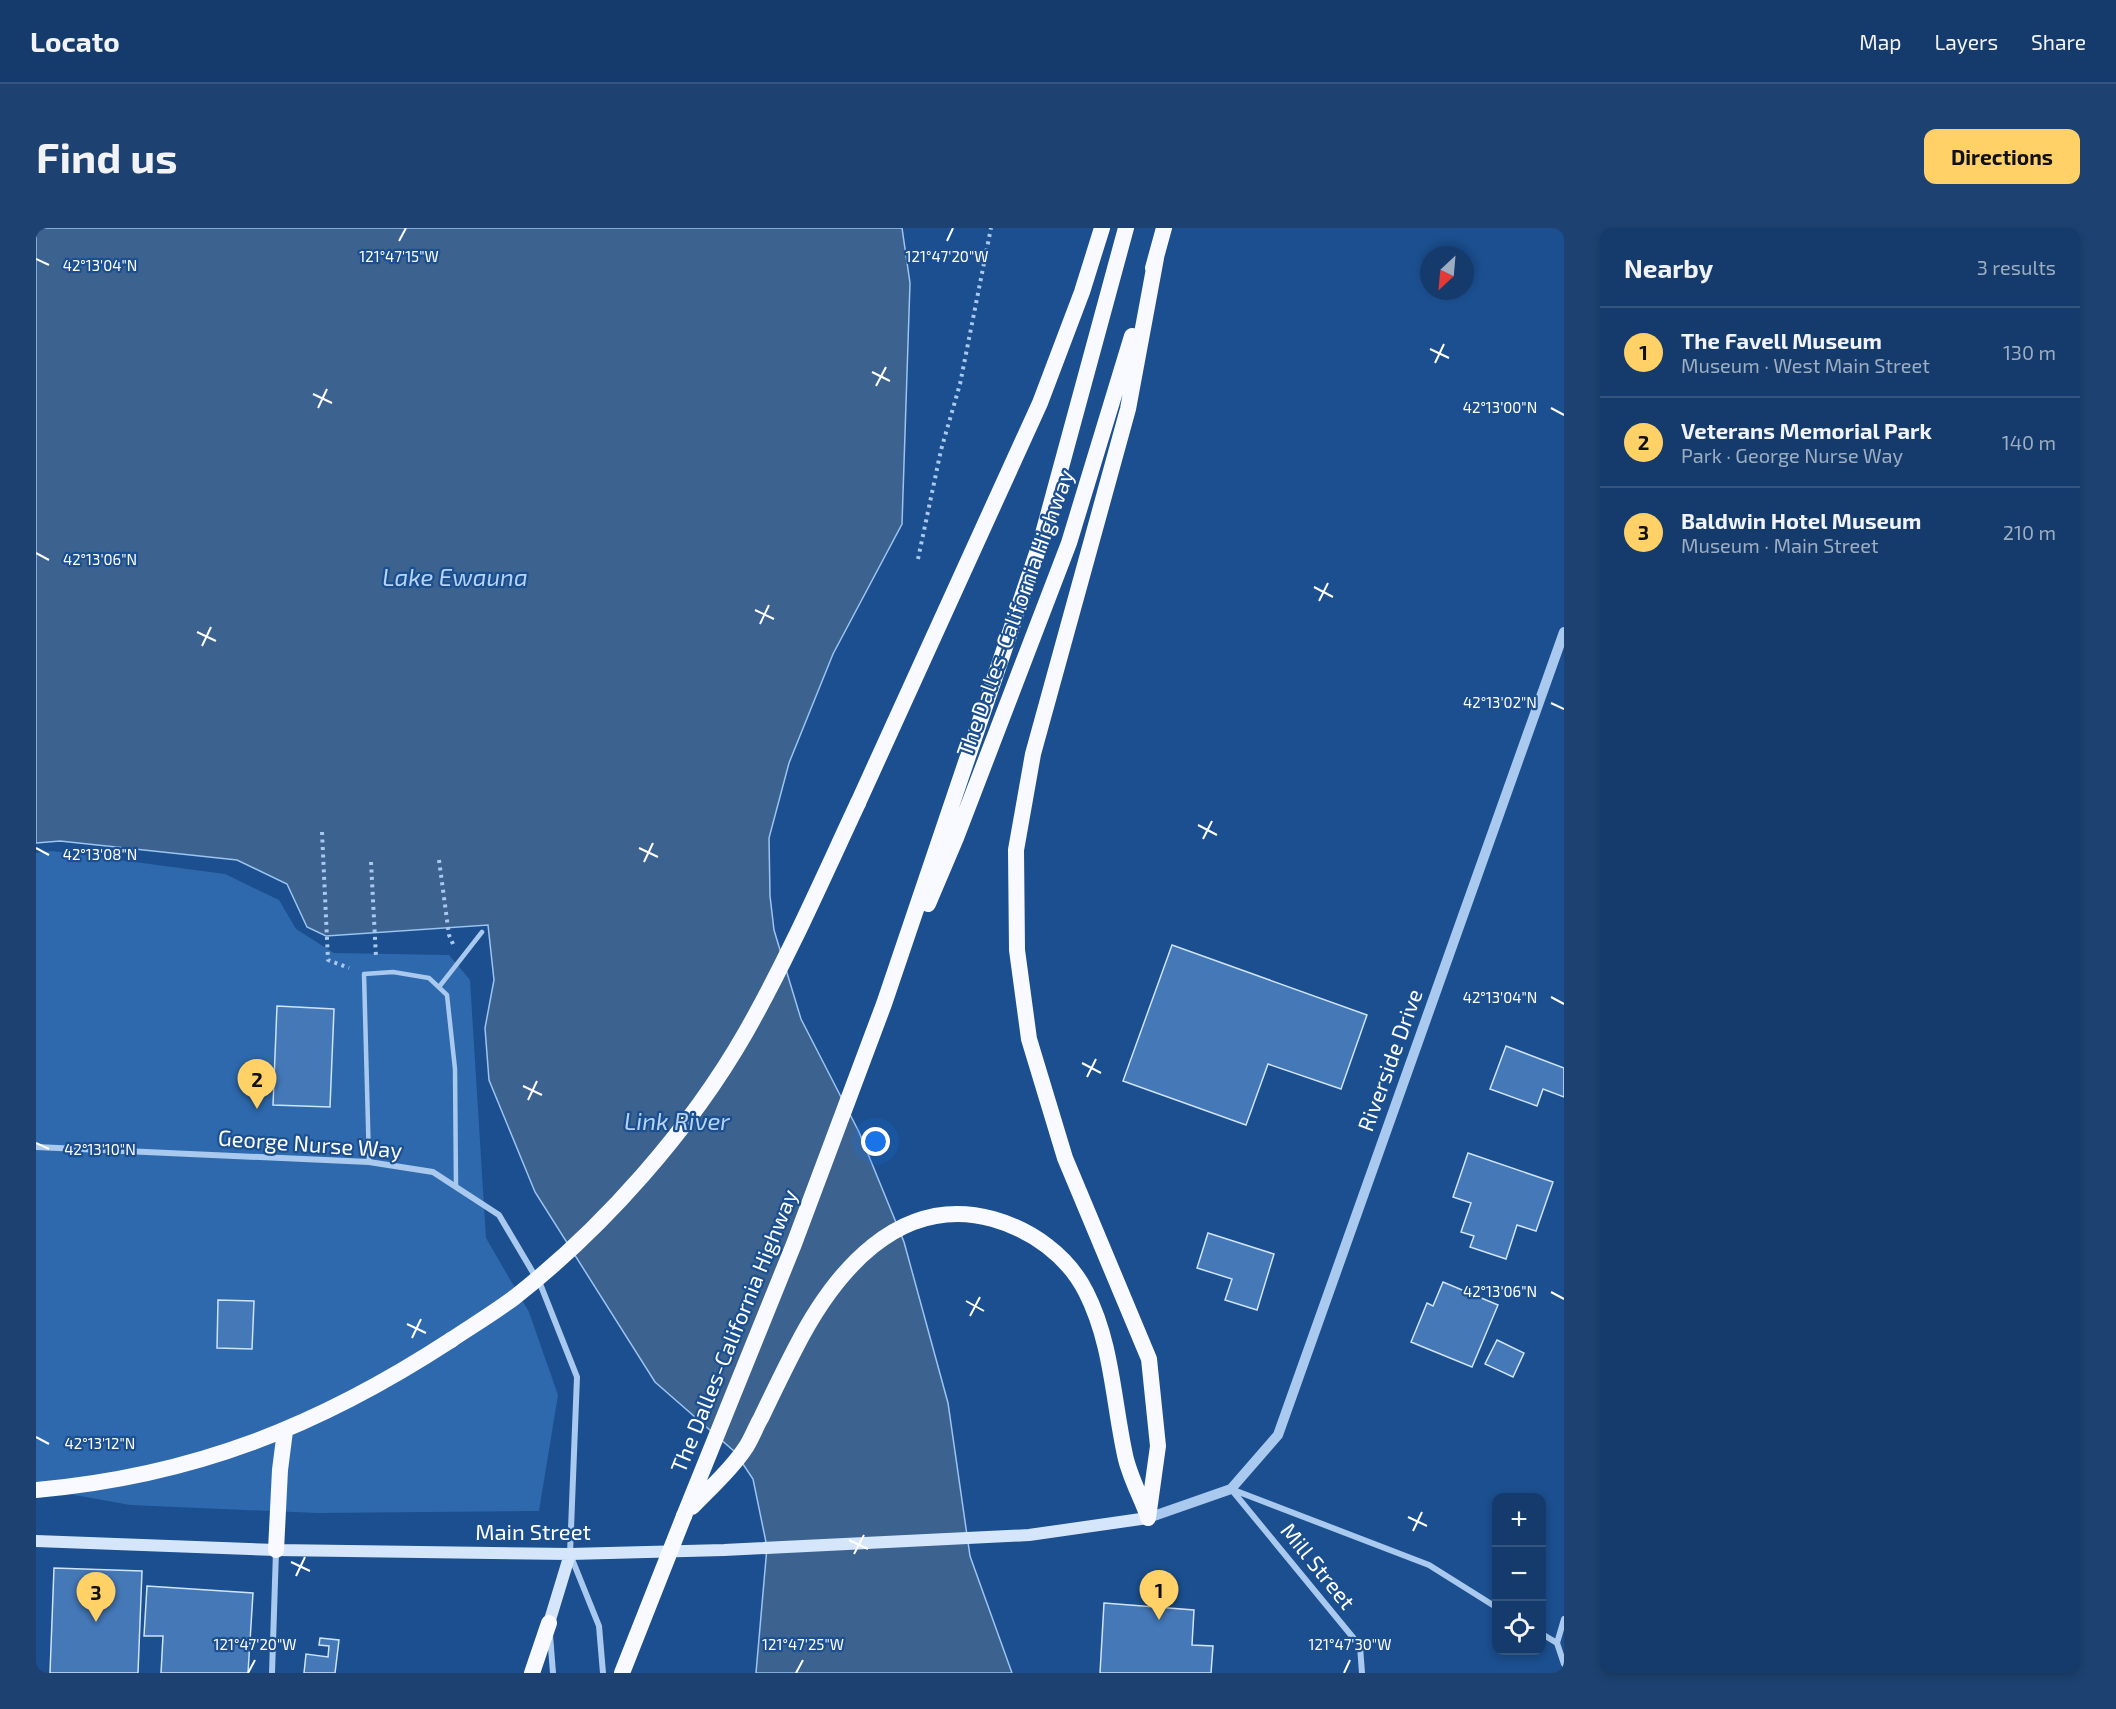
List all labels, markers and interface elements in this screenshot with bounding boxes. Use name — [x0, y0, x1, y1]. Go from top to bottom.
text: Locato — [30, 24, 120, 58]
text: Map — [1859, 29, 1901, 54]
text: Layers — [1934, 29, 1998, 54]
text: Share — [2031, 29, 2086, 54]
button: Directions — [1924, 129, 2080, 184]
text: Find us — [36, 131, 178, 181]
north arrow — [1420, 246, 1474, 300]
text: 121°47'15"W — [359, 247, 439, 265]
text: 121°47'20"W — [906, 247, 988, 265]
text: Nearby — [1624, 252, 1713, 283]
text: 3 results — [1977, 255, 2056, 279]
text: 42°13'04"N — [63, 256, 137, 274]
text: The Favell Museum — [1681, 327, 1882, 353]
text: 1 — [1639, 340, 1648, 364]
text: 130 m — [2003, 340, 2056, 364]
text: Museum · West Main Street — [1681, 353, 1930, 377]
text: 42°13'00"N — [1463, 398, 1537, 416]
text: Veterans Memorial Park — [1681, 417, 1932, 443]
text: 2 — [1638, 430, 1649, 454]
text: 140 m — [2002, 430, 2056, 454]
text: Park · George Nurse Way — [1681, 443, 1903, 467]
street label: The Dalles-California Highway — [950, 465, 1078, 760]
text: Baldwin Hotel Museum — [1681, 507, 1921, 533]
text: 3 — [1638, 520, 1649, 544]
text: 210 m — [2003, 520, 2056, 544]
text: Museum · Main Street — [1681, 533, 1879, 557]
text: 42°13'06"N — [63, 550, 137, 568]
water label: Lake Ewauna — [382, 562, 528, 591]
text: 42°13'02"N — [1463, 693, 1537, 711]
text: 42°13'08"N — [63, 845, 137, 863]
street label: Riverside Drive — [1351, 985, 1427, 1134]
text: 42°13'04"N — [1463, 988, 1537, 1006]
pin: 2 — [238, 1060, 276, 1109]
water label: Link River — [624, 1106, 730, 1135]
street label: George Nurse Way — [217, 1124, 403, 1162]
your location — [861, 1127, 890, 1156]
text: 42°13'10"N — [64, 1140, 136, 1158]
street label: The Dalles-California Highway — [664, 1185, 802, 1476]
text: 42°13'06"N — [1463, 1282, 1537, 1300]
text: 42°13'12"N — [65, 1434, 135, 1452]
map controls — [1492, 1493, 1546, 1655]
button: + — [1492, 1493, 1546, 1547]
street label: Mill Street — [1276, 1517, 1361, 1614]
street label: Main Street — [475, 1518, 591, 1544]
button: − — [1492, 1547, 1546, 1601]
pin: 1 — [1140, 1570, 1178, 1620]
pin: 3 — [76, 1572, 116, 1622]
button: locate — [1492, 1601, 1546, 1655]
text: 121°47'20"W — [214, 1635, 296, 1653]
text: 121°47'25"W — [762, 1635, 844, 1653]
text: 121°47'30"W — [1309, 1635, 1391, 1653]

